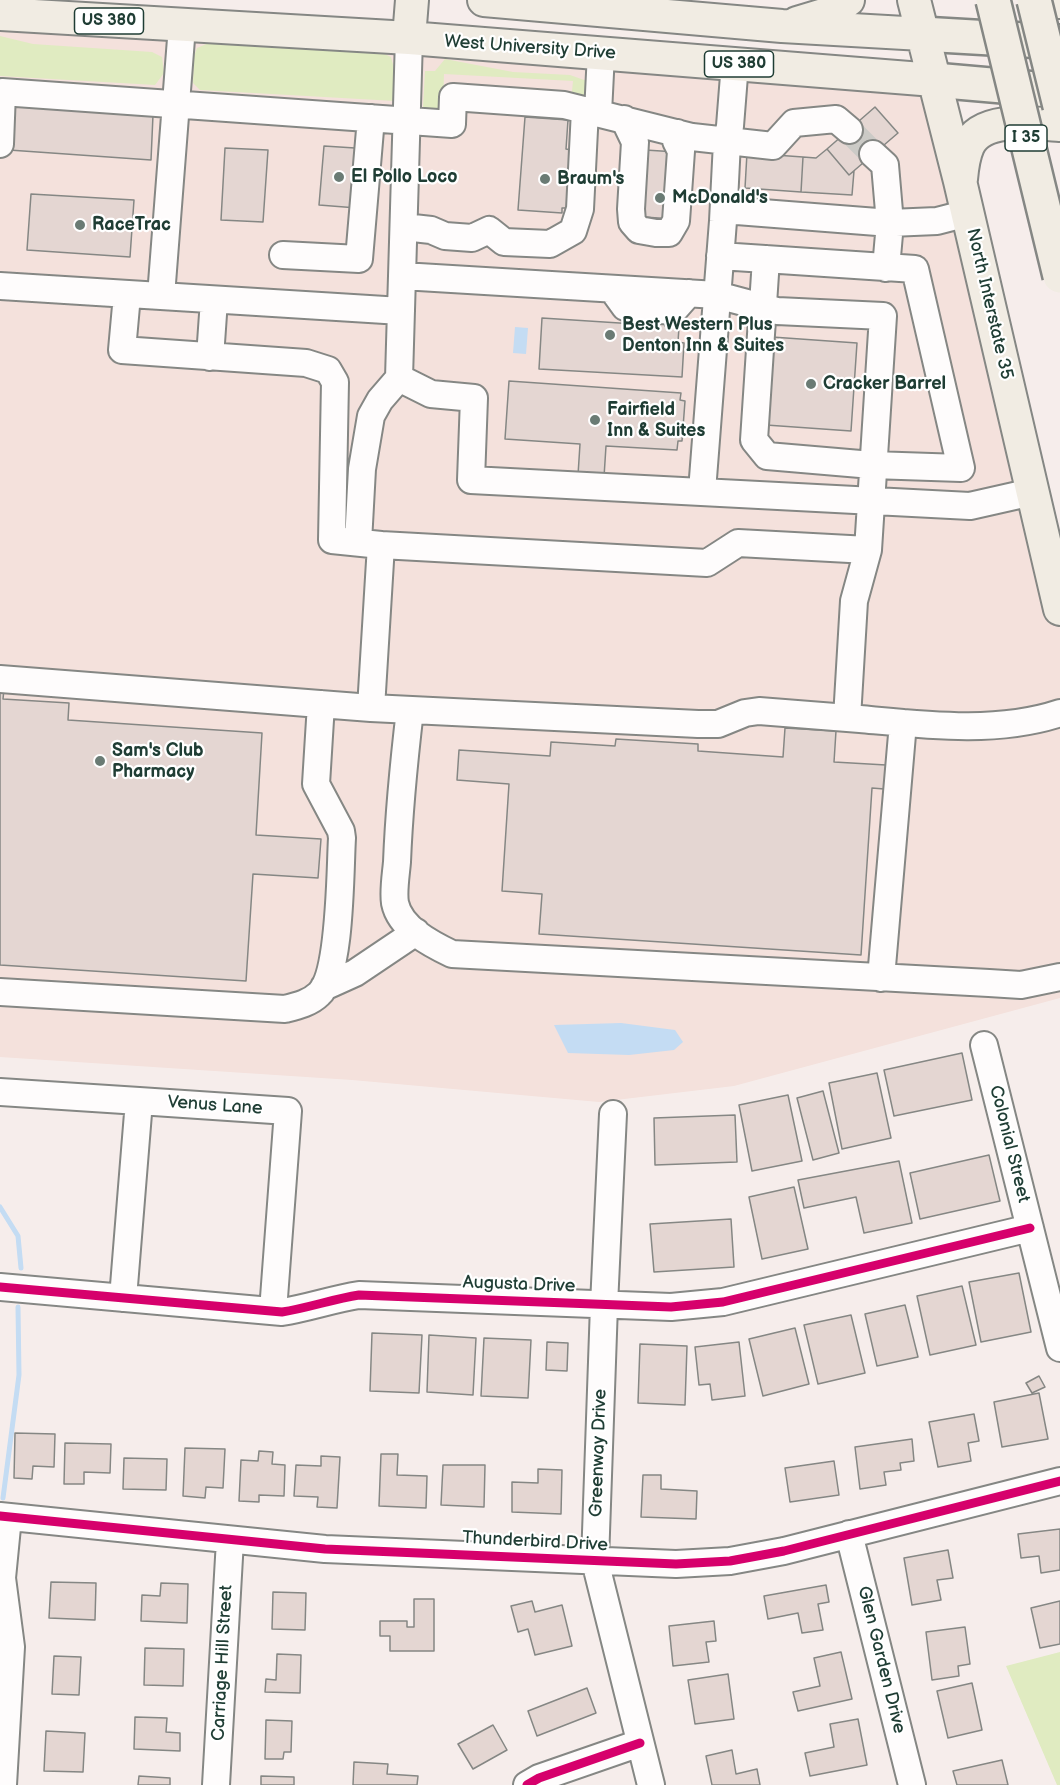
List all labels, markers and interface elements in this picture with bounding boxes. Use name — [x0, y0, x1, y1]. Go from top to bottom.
road number: US 380 — [74, 8, 144, 34]
street label: West University Drive — [444, 31, 616, 65]
road number: US 380 — [704, 51, 774, 77]
road number: I 35 — [1005, 125, 1047, 151]
place label: El Pollo Loco — [351, 166, 457, 188]
place label: Braum's — [557, 168, 624, 190]
marker: El Pollo Loco — [332, 170, 346, 184]
marker: Braum's — [538, 172, 552, 186]
place label: McDonald's — [672, 187, 768, 209]
marker: McDonald's — [653, 191, 667, 205]
place label: RaceTrac — [92, 214, 171, 236]
marker: RaceTrac — [73, 218, 87, 232]
street label: North Interstate 35 — [961, 226, 1017, 382]
place label: Best Western Plus Denton Inn & Suites — [622, 314, 784, 356]
marker: Best Western Plus Denton Inn & Suites — [603, 328, 617, 342]
place label: Cracker Barrel — [823, 373, 946, 395]
marker: Cracker Barrel — [804, 377, 818, 391]
place label: Fairfield Inn & Suites — [607, 399, 705, 442]
marker: Fairfield Inn & Suites — [588, 413, 602, 427]
place label: Sam's Club Pharmacy — [112, 740, 204, 783]
marker: Sam's Club Pharmacy — [93, 754, 107, 768]
street label: Colonial Street — [984, 1083, 1034, 1205]
street label: Venus Lane — [167, 1092, 263, 1120]
street label: Augusta Drive — [462, 1272, 576, 1298]
street label: Greenway Drive — [586, 1388, 612, 1518]
street label: Thunderbird Drive — [462, 1527, 608, 1557]
street label: Glen Garden Drive — [852, 1584, 910, 1736]
street label: Carriage Hill Street — [208, 1585, 238, 1741]

